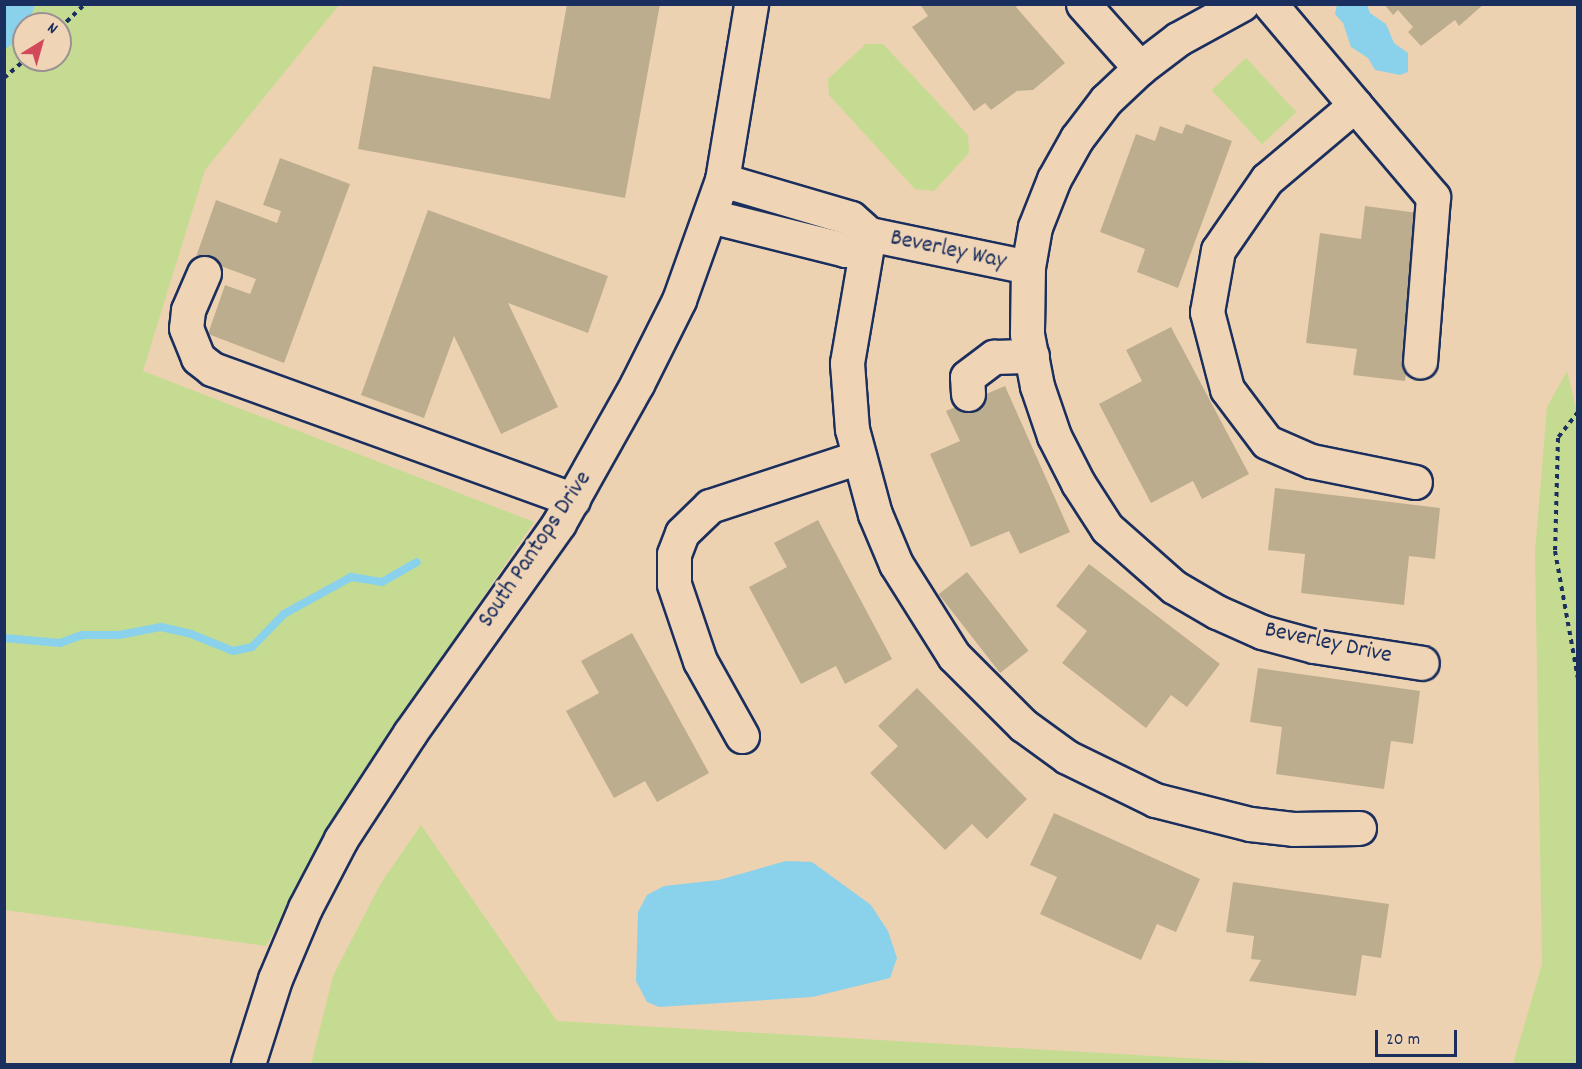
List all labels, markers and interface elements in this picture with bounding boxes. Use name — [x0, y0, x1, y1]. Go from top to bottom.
north arrow — [12, 12, 72, 72]
text: N — [42, 17, 62, 40]
street label: Beverley Way — [887, 225, 1009, 277]
street label: South Pantops Drive — [473, 466, 599, 634]
street label: Beverley Drive — [1262, 616, 1394, 672]
scale bar — [1378, 1018, 1460, 1056]
text: 20 m — [1386, 1028, 1420, 1053]

